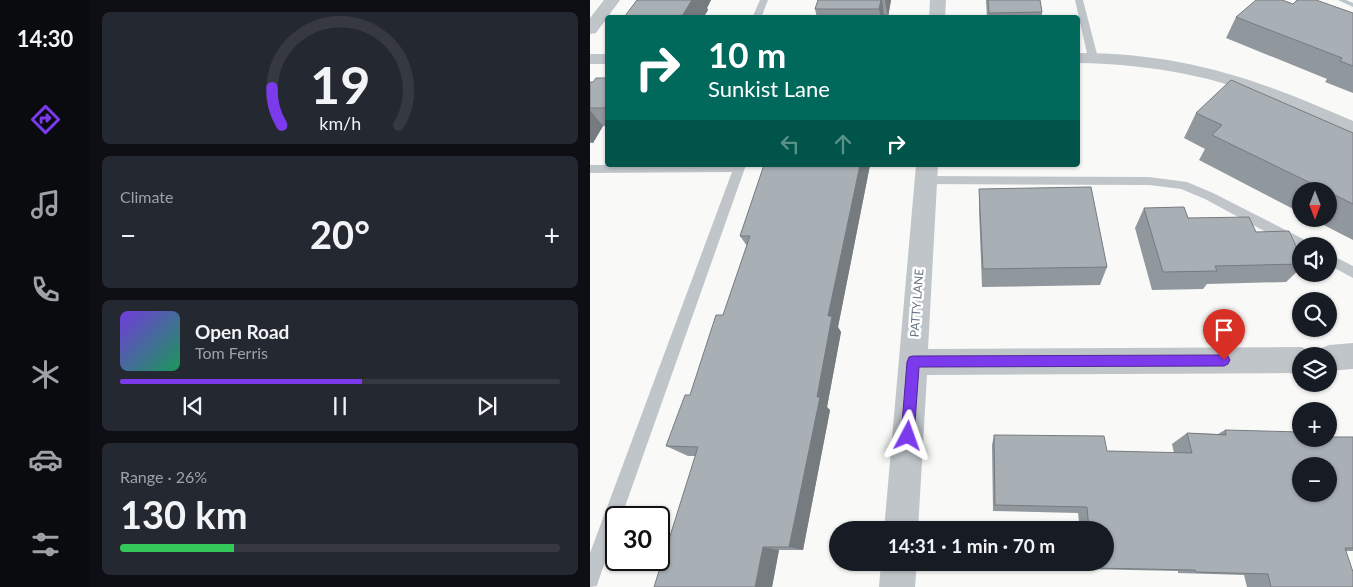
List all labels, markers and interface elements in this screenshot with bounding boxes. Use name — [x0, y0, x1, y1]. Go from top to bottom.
text: 14:30 — [17, 25, 73, 52]
text: 10 m — [708, 33, 786, 75]
icon: right — [625, 35, 690, 100]
text: 19 — [310, 53, 370, 115]
text: Sunkist Lane — [708, 75, 830, 102]
icon: directions — [28, 102, 63, 137]
text: km/h — [319, 112, 361, 134]
icon: left — [776, 130, 804, 158]
icon: ahead — [829, 130, 857, 158]
icon: right — [882, 130, 910, 158]
north arrow — [1292, 182, 1338, 228]
map controls — [1292, 182, 1337, 502]
icon: music — [28, 187, 63, 222]
text: Climate — [120, 187, 173, 206]
text: 20° — [310, 211, 370, 257]
text: − — [120, 218, 136, 252]
text: + — [544, 218, 560, 252]
button: sound — [1292, 237, 1337, 282]
street label: PATTY LANE — [907, 268, 926, 338]
icon: phone — [28, 272, 63, 307]
button: search — [1292, 292, 1337, 337]
pin — [1203, 309, 1245, 360]
icon: arrive — [1210, 316, 1238, 344]
text: Open Road — [195, 320, 289, 343]
text: Tom Ferris — [195, 343, 268, 362]
button: layers — [1292, 347, 1337, 392]
icon: climate — [28, 357, 63, 392]
icon: previous — [179, 392, 207, 420]
icon: pause — [326, 392, 354, 420]
icon: next — [473, 392, 501, 420]
button: + — [1292, 402, 1337, 447]
position arrow — [881, 409, 933, 461]
icon: car — [28, 442, 63, 477]
button: − — [1292, 457, 1337, 502]
text: Range · 26% — [120, 467, 207, 486]
text: 130 km — [120, 491, 248, 537]
speed limit sign: 30 — [605, 506, 670, 571]
icon: filters — [28, 527, 63, 562]
text: 14:31 · 1 min · 70 m — [888, 534, 1055, 557]

